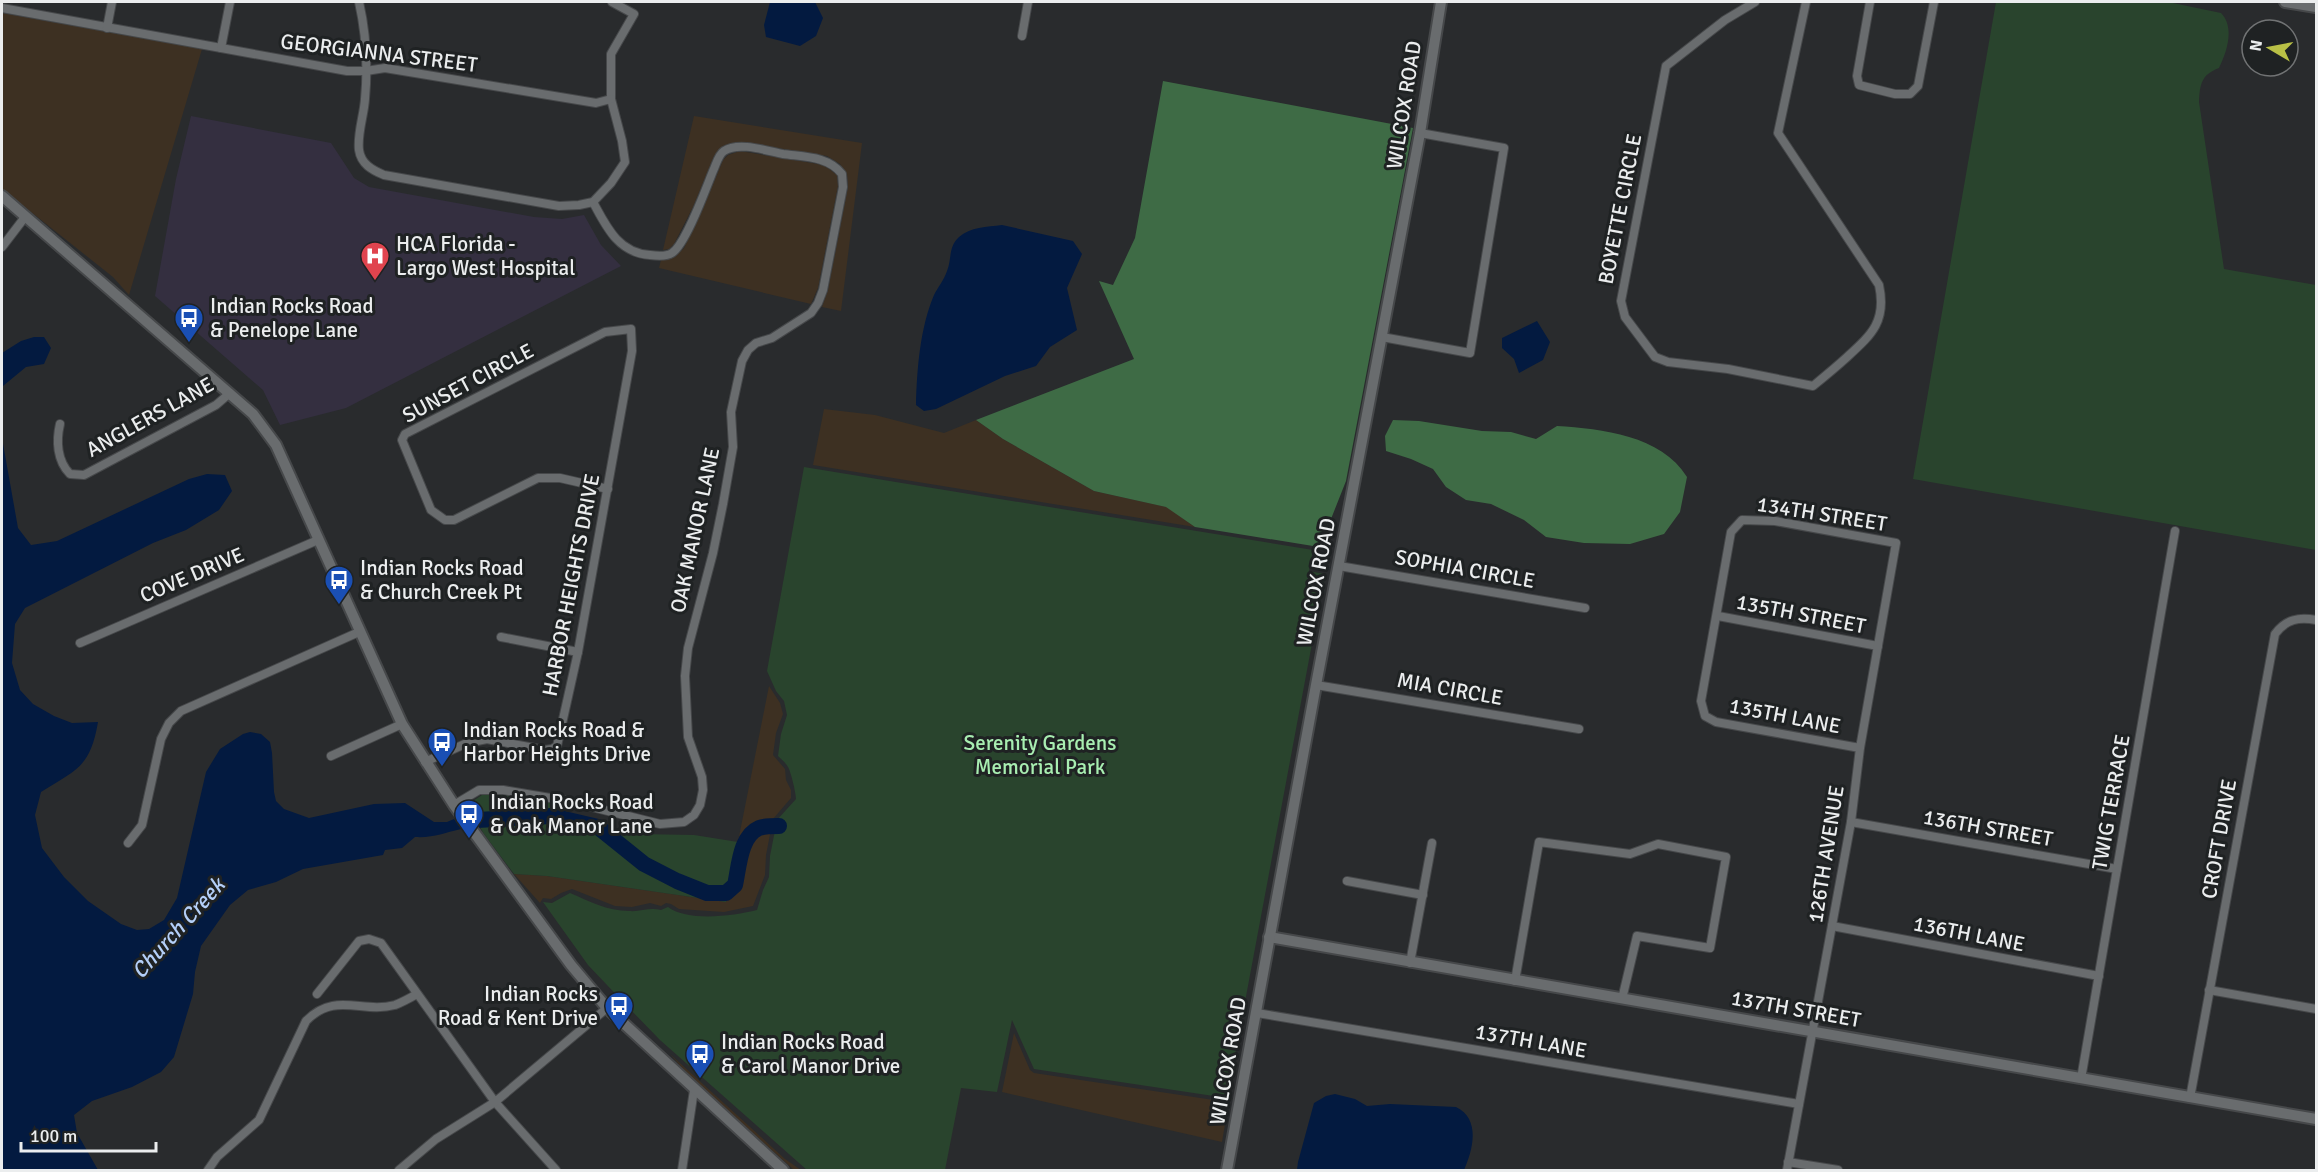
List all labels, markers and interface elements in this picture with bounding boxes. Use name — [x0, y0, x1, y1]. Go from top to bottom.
north arrow — [2240, 18, 2300, 78]
street label: GEORGIANNA STREET — [279, 28, 480, 78]
text: N — [2245, 38, 2267, 53]
street label: WILCOX ROAD — [1381, 39, 1427, 171]
street label: BOYETTE CIRCLE — [1593, 132, 1647, 286]
place label: HCA Florida - Largo West Hospital — [396, 231, 575, 281]
hospital icon: HCA Florida - Largo West Hospital — [359, 240, 391, 282]
place label: Indian Rocks Road & Penelope Lane — [210, 293, 374, 343]
bus stop icon: Indian Rocks Road & Penelope Lane — [173, 302, 205, 344]
street label: SUNSET CIRCLE — [398, 337, 538, 429]
street label: ANGLERS LANE — [82, 371, 218, 463]
street label: OAK MANOR LANE — [665, 445, 725, 615]
street label: HARBOR HEIGHTS DRIVE — [537, 472, 605, 698]
street label: 134TH STREET — [1755, 491, 1890, 537]
street label: WILCOX ROAD — [1291, 516, 1341, 648]
street label: COVE DRIVE — [136, 541, 248, 609]
street label: SOPHIA CIRCLE — [1393, 544, 1537, 594]
place label: Indian Rocks Road & Church Creek Pt — [360, 555, 524, 605]
bus stop icon: Indian Rocks Road & Church Creek Pt — [323, 564, 355, 606]
street label: 135TH STREET — [1734, 589, 1869, 639]
street label: MIA CIRCLE — [1395, 667, 1505, 711]
street label: 135TH LANE — [1727, 692, 1843, 740]
place label: Indian Rocks Road & Harbor Heights Drive — [463, 717, 651, 767]
bus stop icon: Indian Rocks Road & Harbor Heights Drive — [426, 726, 458, 768]
park label: Serenity Gardens Memorial Park — [964, 730, 1116, 780]
street label: TWIG TERRACE — [2086, 732, 2136, 872]
street label: CROFT DRIVE — [2196, 777, 2242, 901]
street label: 126TH AVENUE — [1802, 783, 1850, 925]
place label: Indian Rocks Road & Oak Manor Lane — [490, 789, 654, 839]
bus stop icon: Indian Rocks Road & Oak Manor Lane — [453, 798, 485, 840]
street label: 136TH STREET — [1921, 804, 2056, 852]
water label: Church Creek — [126, 871, 232, 984]
street label: 136TH LANE — [1911, 910, 2027, 958]
place label: Indian Rocks Road & Kent Drive — [438, 981, 598, 1031]
street label: 137TH STREET — [1729, 985, 1864, 1033]
bus stop icon: Indian Rocks Road & Kent Drive — [603, 990, 635, 1032]
street label: WILCOX ROAD — [1204, 995, 1252, 1127]
street label: 137TH LANE — [1473, 1018, 1589, 1064]
place label: Indian Rocks Road & Carol Manor Drive — [721, 1029, 900, 1079]
bus stop icon: Indian Rocks Road & Carol Manor Drive — [684, 1038, 716, 1080]
scale bar — [21, 1115, 156, 1153]
text: 100 m — [30, 1125, 77, 1147]

